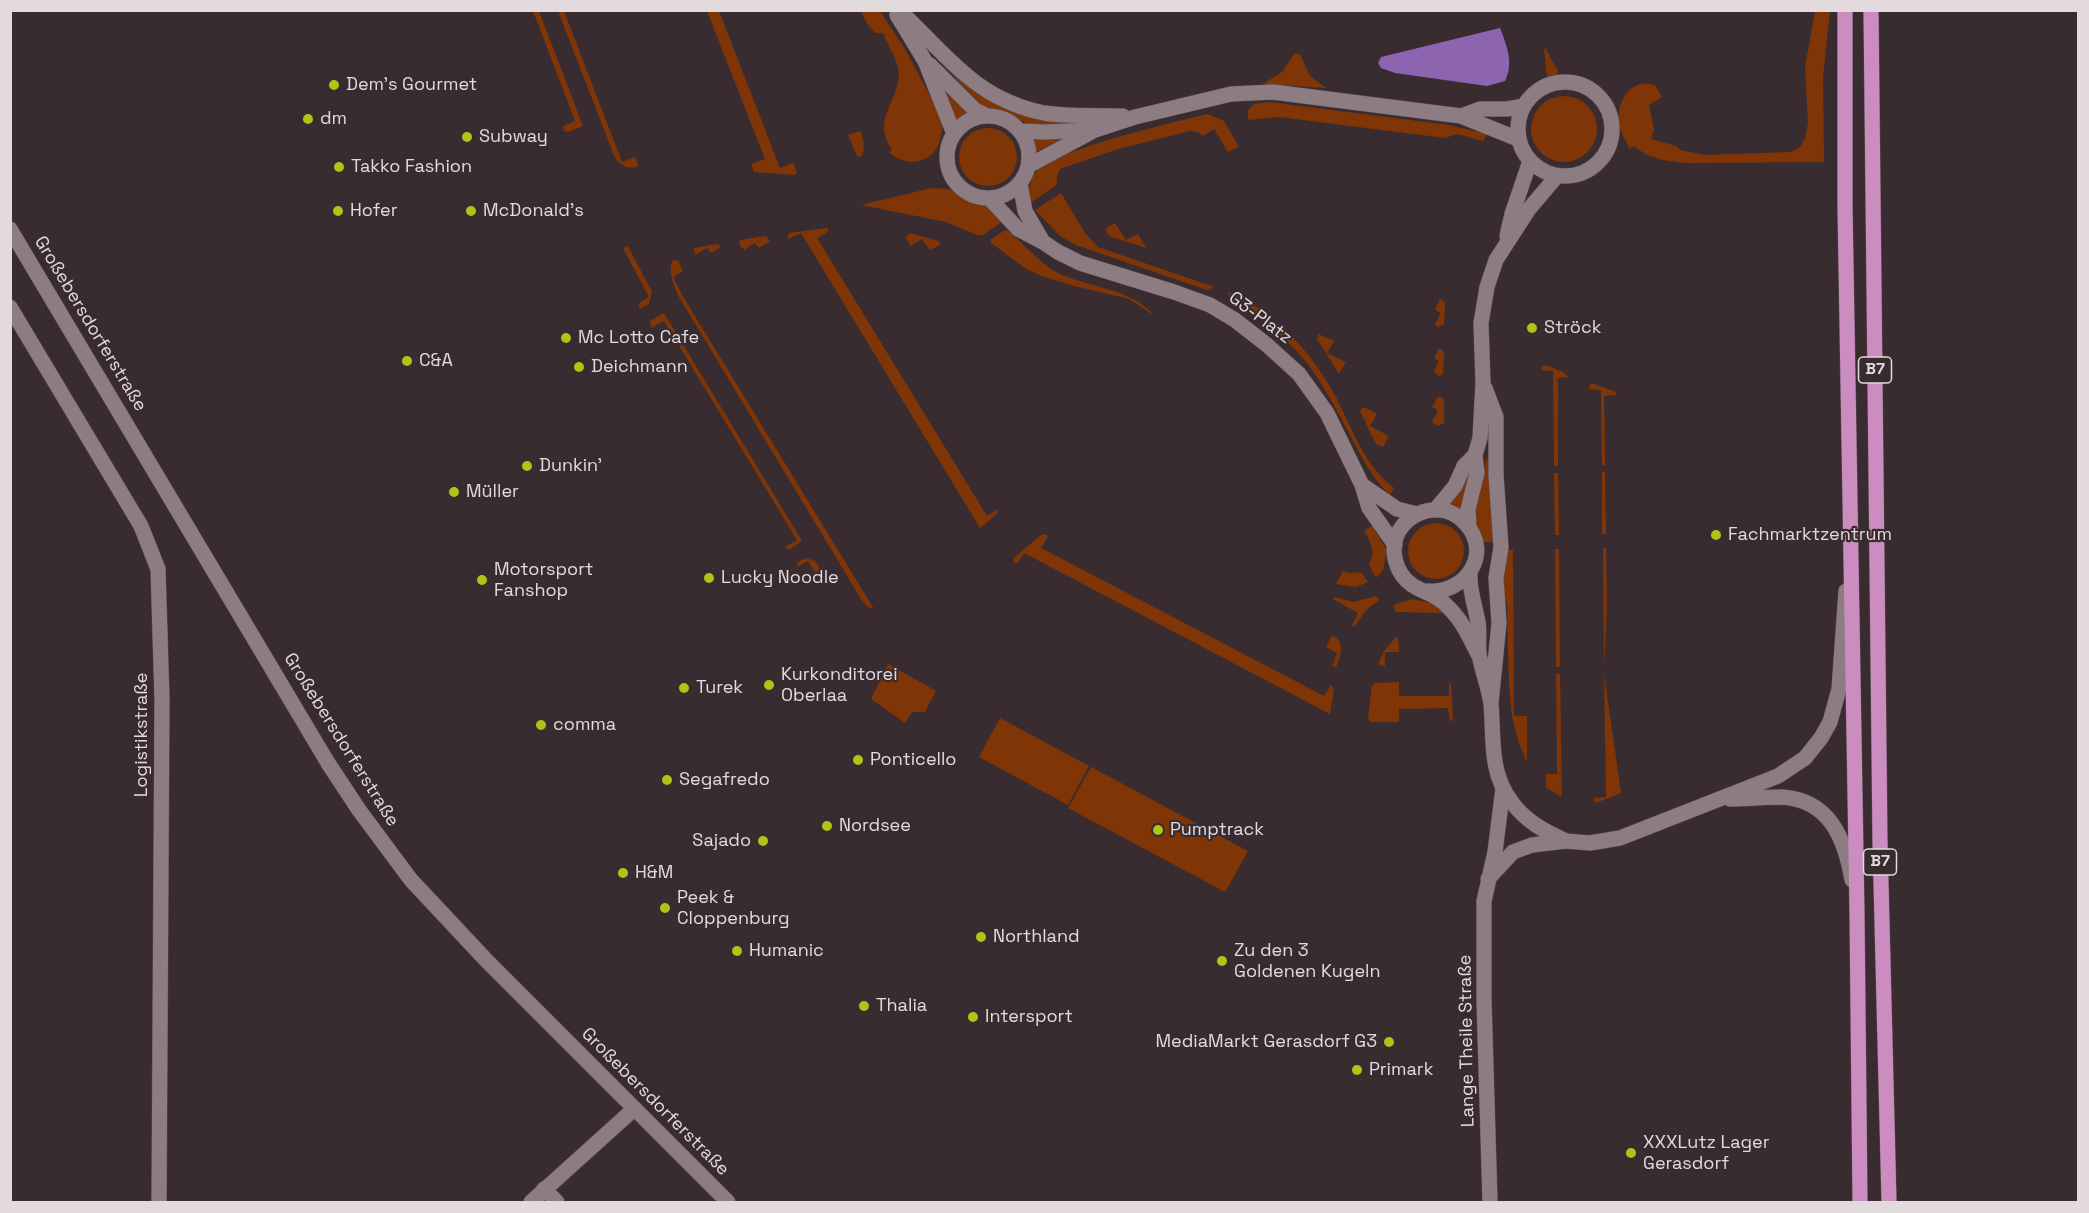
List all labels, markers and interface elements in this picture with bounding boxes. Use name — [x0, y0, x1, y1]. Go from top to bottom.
place label: Dem's Gourmet — [346, 74, 477, 96]
marker: Dem's Gourmet — [327, 78, 341, 92]
place label: dm — [320, 108, 347, 130]
marker: dm — [301, 112, 315, 126]
place label: Subway — [479, 126, 548, 148]
marker: Subway — [460, 130, 474, 144]
place label: Takko Fashion — [351, 156, 472, 178]
marker: Takko Fashion — [332, 160, 346, 174]
place label: Hofer — [350, 200, 398, 222]
place label: McDonald's — [483, 200, 584, 222]
marker: Hofer — [331, 204, 345, 218]
marker: McDonald's — [464, 204, 478, 218]
street label: Großebersdorferstraße — [29, 233, 151, 415]
street label: G3-Platz — [1224, 287, 1296, 349]
place label: Ströck — [1544, 317, 1601, 339]
marker: Ströck — [1525, 321, 1539, 335]
place label: Mc Lotto Cafe — [578, 327, 699, 349]
marker: Mc Lotto Cafe — [559, 331, 573, 345]
place label: C&A — [419, 350, 453, 372]
marker: C&A — [400, 354, 414, 368]
place label: Deichmann — [591, 356, 688, 378]
road number: B7 — [1858, 357, 1892, 383]
marker: Deichmann — [572, 360, 586, 374]
place label: Dunkin' — [539, 455, 602, 477]
marker: Dunkin' — [520, 459, 534, 473]
place label: Müller — [466, 481, 519, 503]
marker: Müller — [447, 485, 461, 499]
place label: Fachmarktzentrum — [1728, 524, 1892, 546]
marker: Fachmarktzentrum — [1709, 528, 1723, 542]
place label: Motorsport Fanshop — [494, 559, 593, 602]
place label: Lucky Noodle — [721, 567, 839, 589]
marker: Lucky Noodle — [702, 571, 716, 585]
marker: Motorsport Fanshop — [475, 573, 489, 587]
street label: Großebersdorferstraße — [279, 649, 403, 831]
place label: Kurkonditorei Oberlaa — [781, 664, 898, 706]
street label: Logistikstraße — [131, 673, 153, 797]
place label: Turek — [696, 677, 743, 699]
marker: Kurkonditorei Oberlaa — [762, 678, 776, 692]
marker: Turek — [677, 681, 691, 695]
place label: comma — [553, 714, 616, 736]
marker: comma — [534, 718, 548, 732]
place label: Ponticello — [870, 749, 956, 771]
marker: Ponticello — [851, 753, 865, 767]
place label: Segafredo — [679, 769, 770, 791]
marker: Segafredo — [660, 773, 674, 787]
place label: Nordsee — [839, 815, 911, 837]
marker: Nordsee — [820, 819, 834, 833]
place label: Pumptrack — [1170, 819, 1264, 841]
marker: Pumptrack — [1151, 823, 1165, 837]
place label: Sajado — [692, 830, 751, 852]
marker: Sajado — [756, 834, 770, 848]
road number: B7 — [1864, 849, 1896, 875]
place label: H&M — [635, 862, 673, 884]
marker: H&M — [616, 866, 630, 880]
place label: Peek & Cloppenburg — [677, 887, 790, 930]
marker: Peek & Cloppenburg — [658, 901, 672, 915]
place label: Northland — [993, 926, 1080, 948]
marker: Northland — [974, 930, 988, 944]
place label: Humanic — [749, 940, 824, 962]
place label: Zu den 3 Goldenen Kugeln — [1234, 940, 1380, 982]
marker: Humanic — [730, 944, 744, 958]
marker: Zu den 3 Goldenen Kugeln — [1215, 954, 1229, 968]
street label: Lange Theile Straße — [1455, 955, 1479, 1127]
place label: Thalia — [876, 995, 927, 1017]
marker: Thalia — [857, 999, 871, 1013]
place label: Intersport — [985, 1006, 1073, 1028]
marker: Intersport — [966, 1010, 980, 1024]
street label: Großebersdorferstraße — [577, 1024, 733, 1180]
place label: MediaMarkt Gerasdorf G3 — [1156, 1031, 1377, 1053]
marker: MediaMarkt Gerasdorf G3 — [1382, 1035, 1396, 1049]
place label: Primark — [1369, 1059, 1433, 1081]
marker: Primark — [1350, 1063, 1364, 1077]
place label: XXXLutz Lager Gerasdorf — [1643, 1132, 1769, 1174]
marker: XXXLutz Lager Gerasdorf — [1624, 1146, 1638, 1160]

